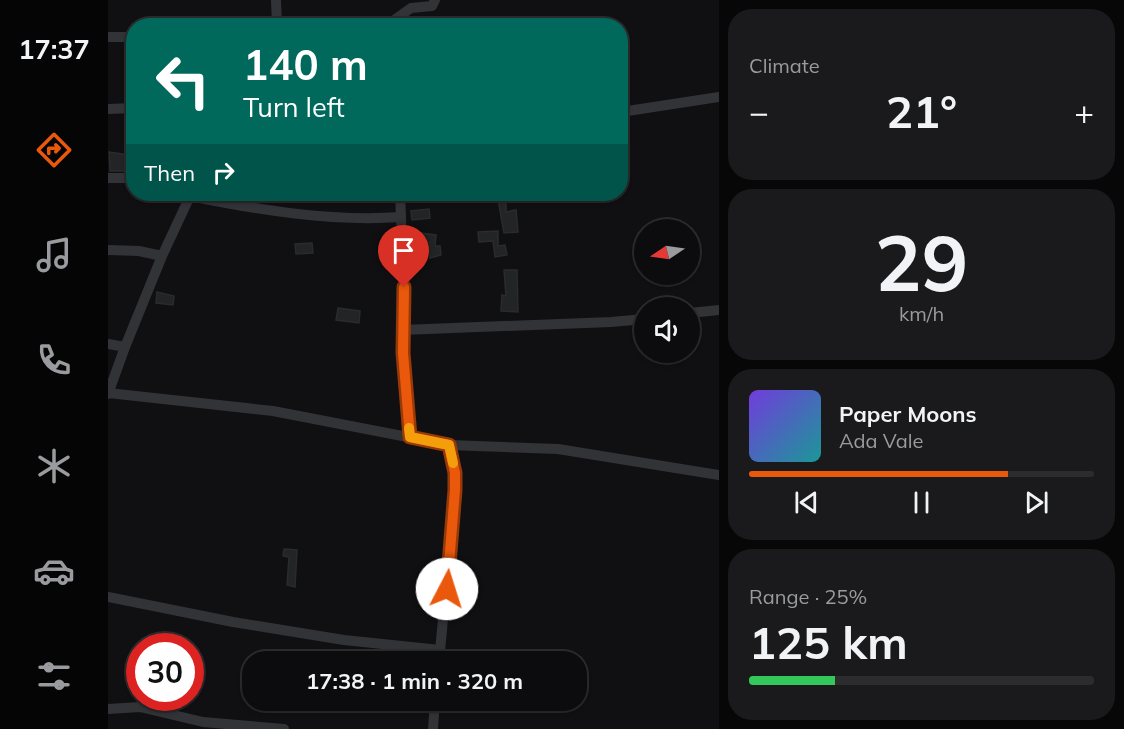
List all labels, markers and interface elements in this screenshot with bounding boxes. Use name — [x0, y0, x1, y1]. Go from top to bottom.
text: 17:37 — [18, 32, 90, 66]
text: 140 m — [243, 38, 368, 91]
icon: left — [144, 42, 222, 120]
text: Climate — [749, 53, 820, 78]
text: 21° — [886, 83, 957, 139]
text: Turn left — [243, 90, 345, 124]
text: − — [749, 91, 769, 132]
text: + — [1074, 91, 1094, 132]
icon: directions — [33, 129, 75, 171]
icon: right — [207, 156, 240, 189]
text: Then — [144, 159, 195, 187]
text: 29 — [875, 213, 968, 311]
north arrow — [634, 219, 700, 285]
map controls — [634, 219, 700, 363]
pin — [378, 225, 429, 287]
icon: music — [33, 234, 75, 276]
icon: arrive — [387, 234, 420, 267]
button: sound — [634, 297, 700, 363]
text: km/h — [899, 301, 944, 326]
icon: phone — [33, 339, 75, 381]
text: Paper Moons — [839, 400, 977, 428]
text: Ada Vale — [839, 428, 923, 453]
icon: climate — [33, 445, 75, 487]
icon: previous — [790, 486, 823, 519]
icon: pause — [905, 486, 938, 519]
icon: next — [1020, 486, 1053, 519]
icon: car — [33, 550, 75, 592]
position arrow — [415, 557, 479, 621]
text: Range · 25% — [749, 584, 867, 609]
text: 125 km — [749, 614, 908, 670]
speed limit sign: 30 — [126, 633, 204, 711]
icon: filters — [33, 655, 75, 697]
text: 17:38 · 1 min · 320 m — [306, 667, 523, 695]

